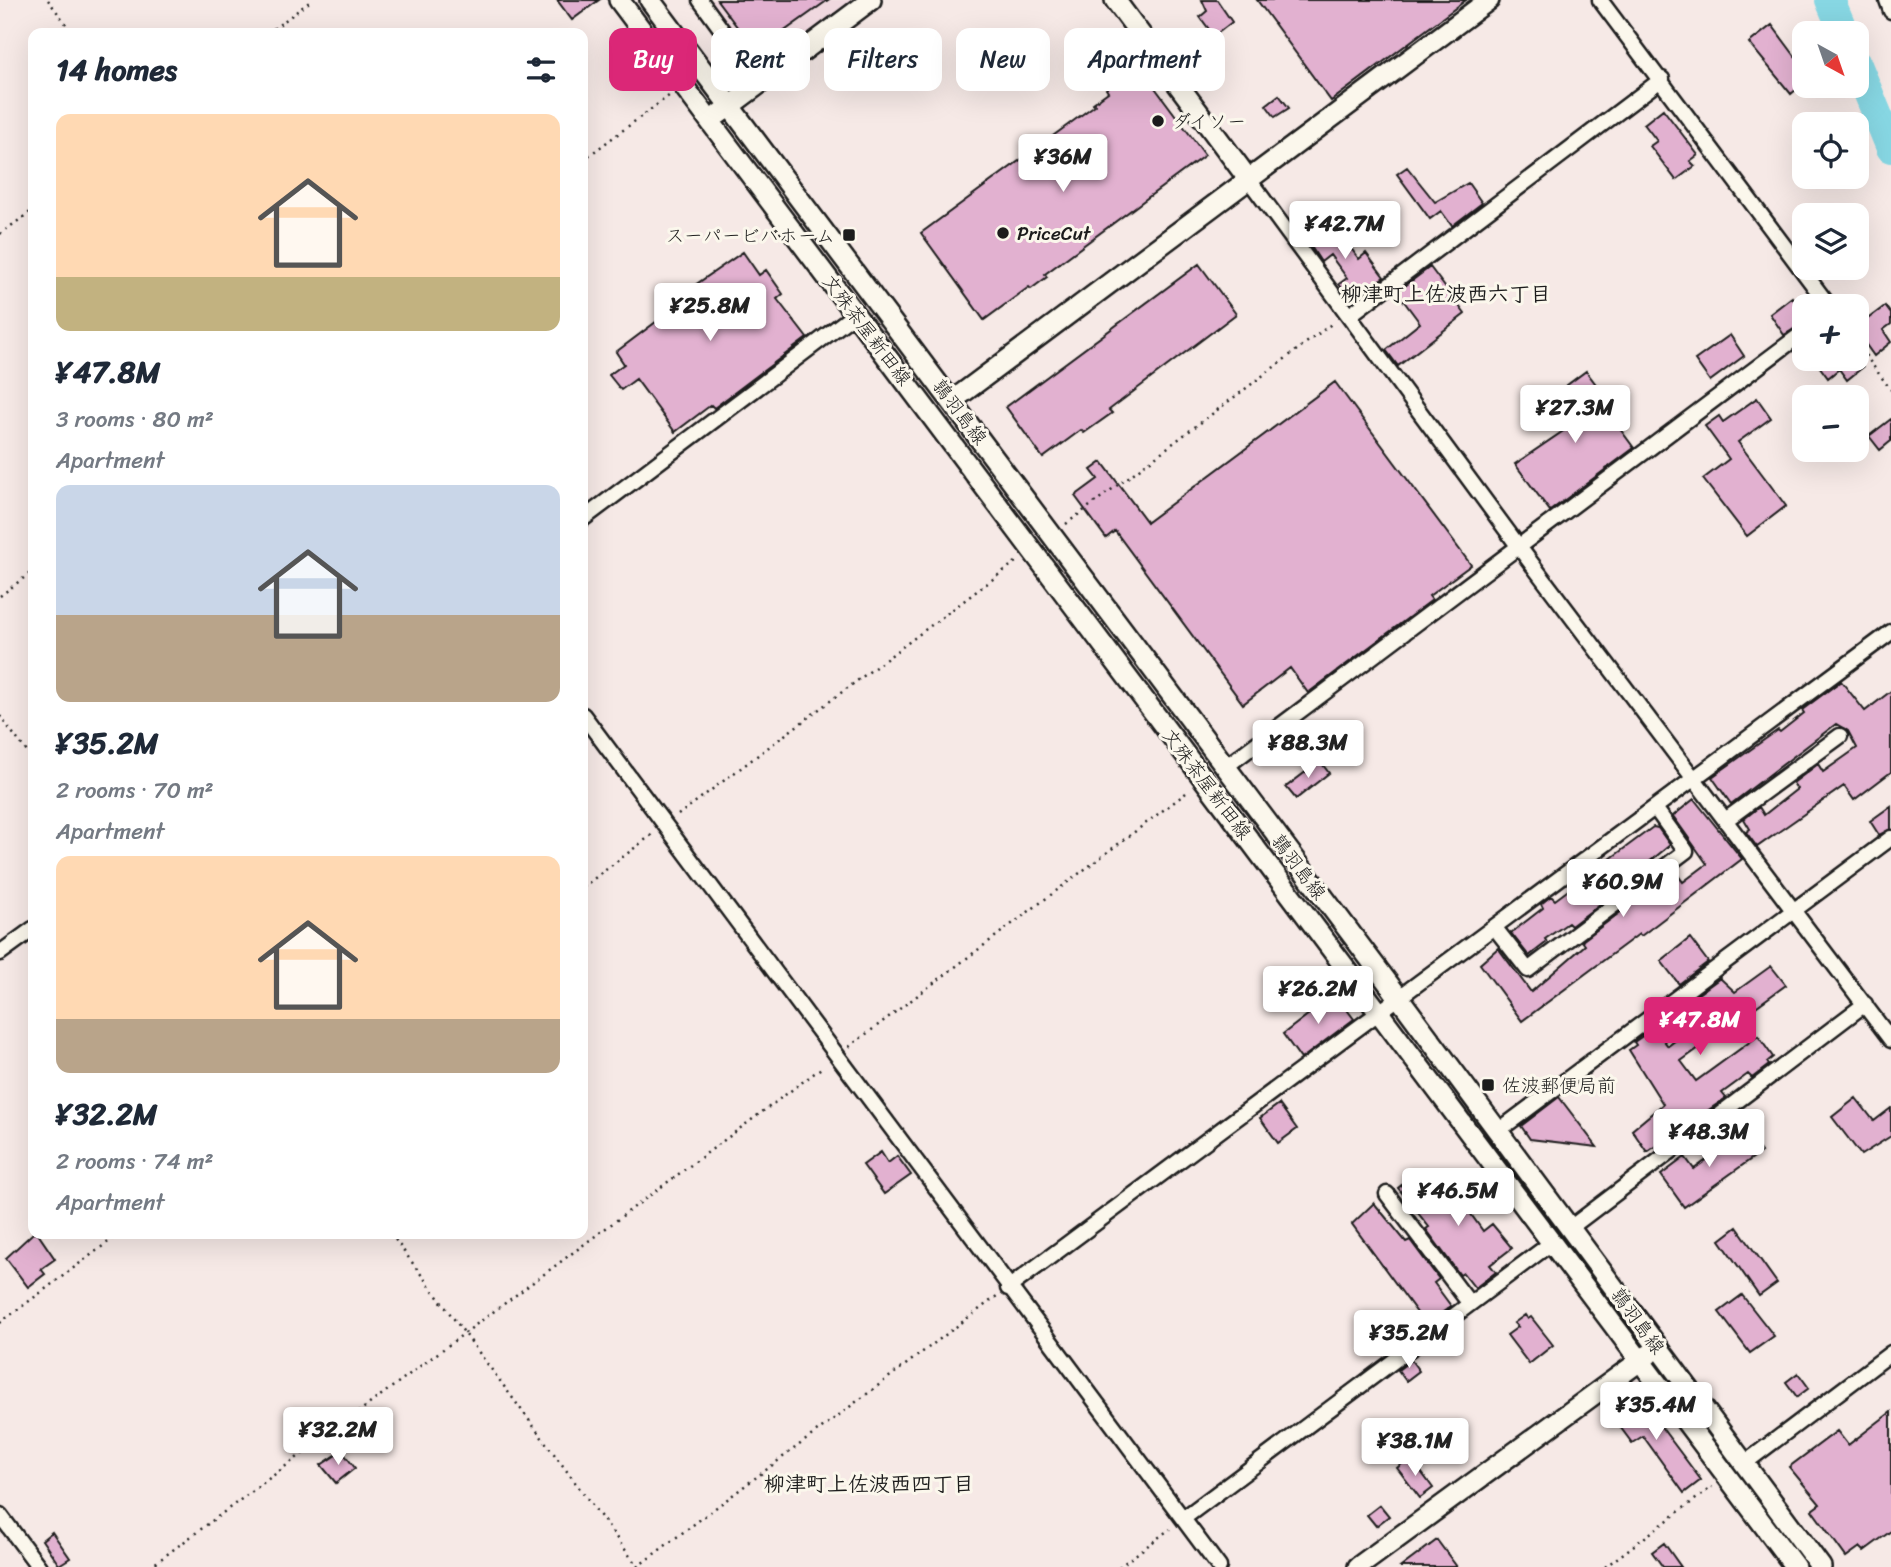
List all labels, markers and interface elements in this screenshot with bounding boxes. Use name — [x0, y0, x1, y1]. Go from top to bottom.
north arrow — [1792, 21, 1869, 98]
map controls — [1792, 21, 1869, 462]
chip: Buy — [609, 28, 697, 91]
chip: Rent — [711, 28, 810, 91]
chip: Filters — [824, 28, 942, 91]
chip: New — [956, 28, 1050, 91]
chip: Apartment — [1064, 28, 1225, 91]
text: 14 homes — [56, 43, 177, 97]
icon: filters — [522, 51, 560, 89]
place label: ダイソー — [1172, 105, 1246, 138]
button: locate — [1792, 112, 1869, 189]
marker: ダイソー — [1150, 113, 1166, 129]
pin: ¥36M — [1022, 134, 1104, 194]
text: ¥36M — [1034, 136, 1092, 177]
icon: home — [245, 160, 371, 286]
pin: ¥42.7M — [1288, 202, 1402, 261]
text: ¥42.7M — [1305, 203, 1385, 244]
button: layers — [1792, 203, 1869, 280]
place label: PriceCut — [1017, 217, 1092, 250]
place label: スーパービバホーム — [666, 219, 835, 252]
marker: PriceCut — [995, 225, 1011, 241]
marker: スーパービバホーム — [841, 227, 857, 243]
street label: 文殊茶屋新田線 — [814, 267, 920, 393]
district label: 柳津町上佐波西六丁目 — [1341, 275, 1551, 313]
pin: ¥25.8M — [653, 284, 767, 343]
text: ¥25.8M — [670, 285, 750, 326]
button: + — [1792, 294, 1869, 371]
text: ¥47.8M — [56, 345, 160, 399]
street label: 鶉羽島線 — [924, 372, 996, 452]
button: − — [1792, 385, 1869, 462]
pin: ¥27.3M — [1518, 386, 1632, 445]
text: ¥27.3M — [1536, 387, 1614, 428]
text: 3 rooms · 80 m² — [56, 399, 214, 440]
text: Apartment — [56, 440, 165, 481]
icon: home — [245, 531, 371, 657]
text: ¥35.2M — [56, 716, 158, 770]
pin: ¥88.3M — [1251, 720, 1365, 780]
street label: 文殊茶屋新田線 — [1154, 721, 1260, 847]
text: ¥88.3M — [1269, 722, 1347, 763]
text: 2 rooms · 70 m² — [56, 770, 214, 811]
text: Apartment — [56, 811, 165, 852]
street label: 鶉羽島線 — [1263, 827, 1335, 907]
pin: ¥60.9M — [1566, 860, 1680, 919]
text: ¥60.9M — [1583, 861, 1663, 902]
icon: home — [245, 902, 371, 1028]
pin: ¥26.2M — [1261, 967, 1375, 1026]
text: ¥26.2M — [1279, 968, 1357, 1009]
pin: ¥47.8M — [1643, 998, 1757, 1057]
text: ¥47.8M — [1660, 999, 1740, 1040]
place label: 佐波郵便局前 — [1502, 1069, 1616, 1102]
marker: 佐波郵便局前 — [1480, 1077, 1496, 1093]
text: ¥32.2M — [56, 1087, 157, 1141]
pin: ¥48.3M — [1652, 1110, 1766, 1169]
text: ¥48.3M — [1669, 1111, 1749, 1152]
text: 2 rooms · 74 m² — [56, 1141, 213, 1182]
pin: ¥46.5M — [1401, 1168, 1515, 1228]
text: ¥46.5M — [1418, 1170, 1498, 1211]
text: Apartment — [56, 1182, 165, 1223]
street label: 鶉羽島線 — [1602, 1281, 1674, 1361]
pin: ¥35.2M — [1352, 1310, 1466, 1370]
text: ¥35.2M — [1370, 1312, 1448, 1353]
pin: ¥35.4M — [1599, 1382, 1713, 1442]
text: ¥35.4M — [1616, 1384, 1696, 1425]
pin: ¥32.2M — [281, 1408, 395, 1467]
text: ¥32.2M — [299, 1409, 377, 1450]
pin: ¥38.1M — [1358, 1418, 1472, 1478]
text: ¥38.1M — [1378, 1420, 1452, 1461]
district label: 柳津町上佐波西四丁目 — [764, 1465, 974, 1503]

